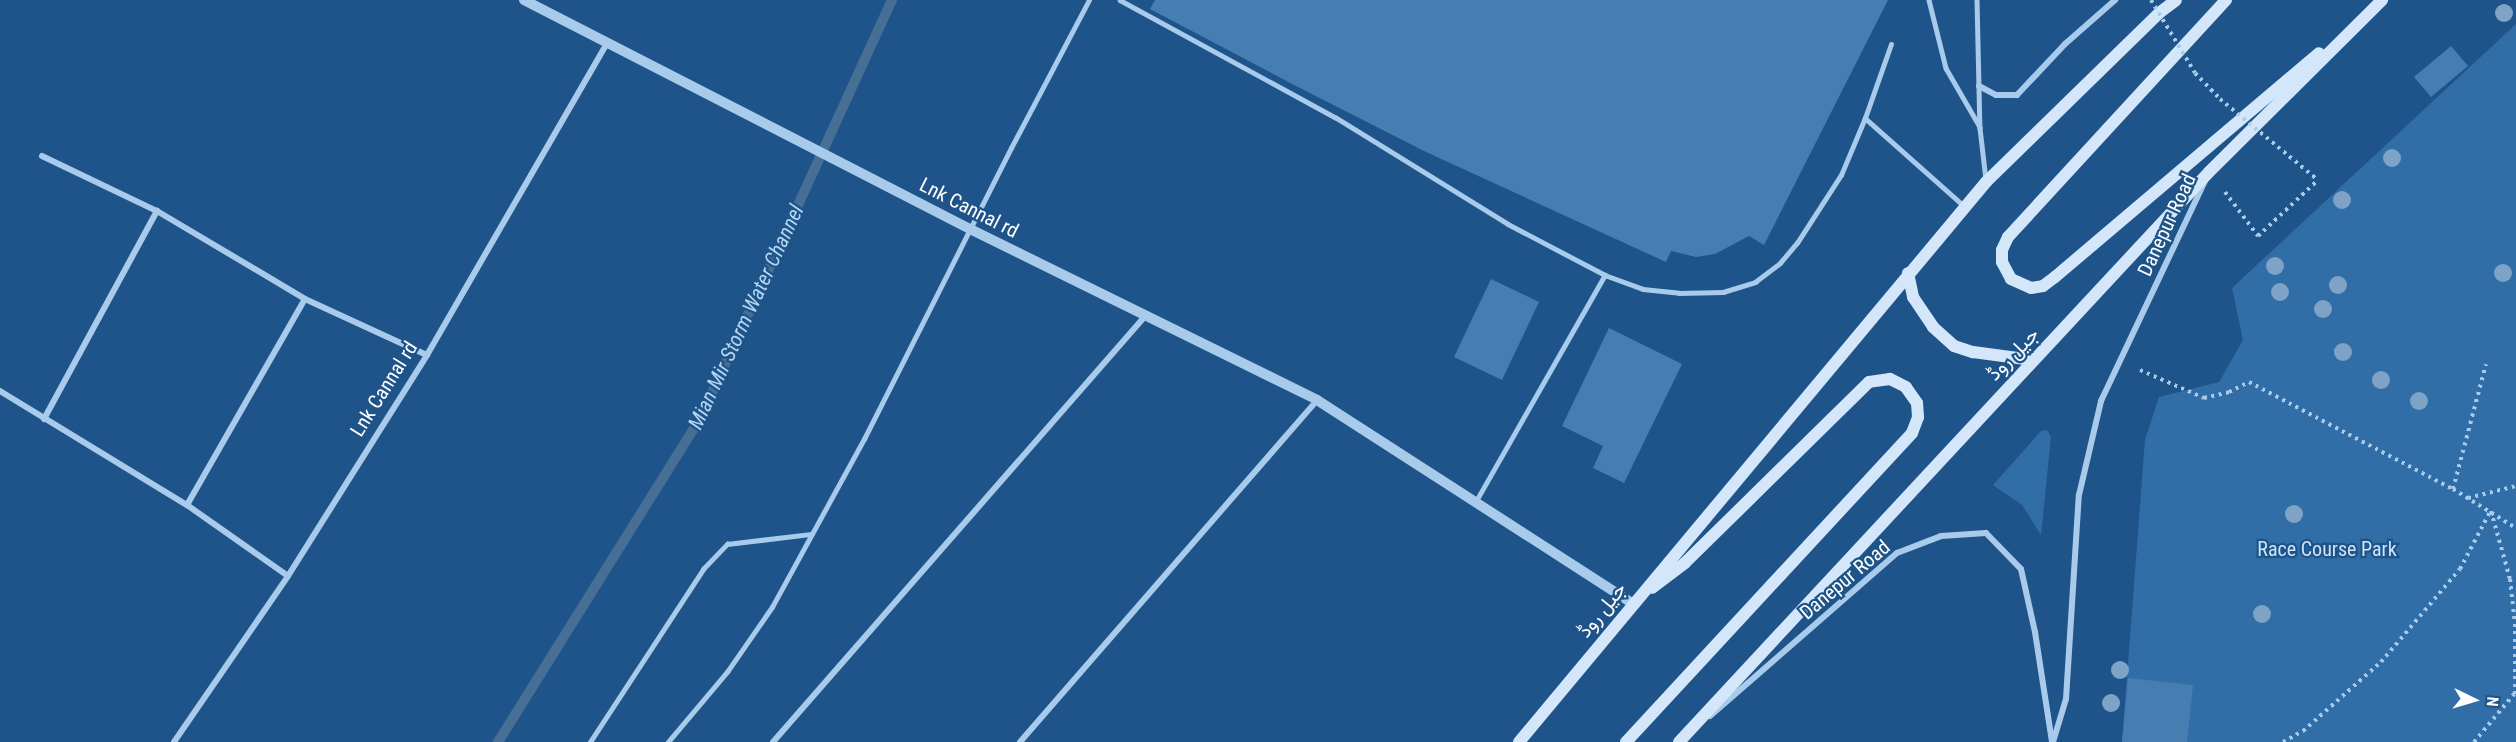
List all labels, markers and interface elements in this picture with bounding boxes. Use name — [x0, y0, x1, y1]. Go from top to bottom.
street label: Danepur Road — [2133, 170, 2201, 280]
street label: Lnk Cannal rd — [916, 173, 1022, 243]
water label: Mian Mir Storm Water Channel — [683, 201, 809, 433]
street label: جیل روڈ — [1982, 323, 2044, 385]
street label: Lnk Cannal rd — [345, 337, 423, 441]
street label: Danepur Road — [1795, 535, 1895, 625]
park label: Race Course Park — [2257, 537, 2397, 561]
street label: جیل روڈ — [1572, 577, 1632, 643]
north arrow — [2444, 670, 2504, 730]
text: N — [2483, 696, 2502, 707]

